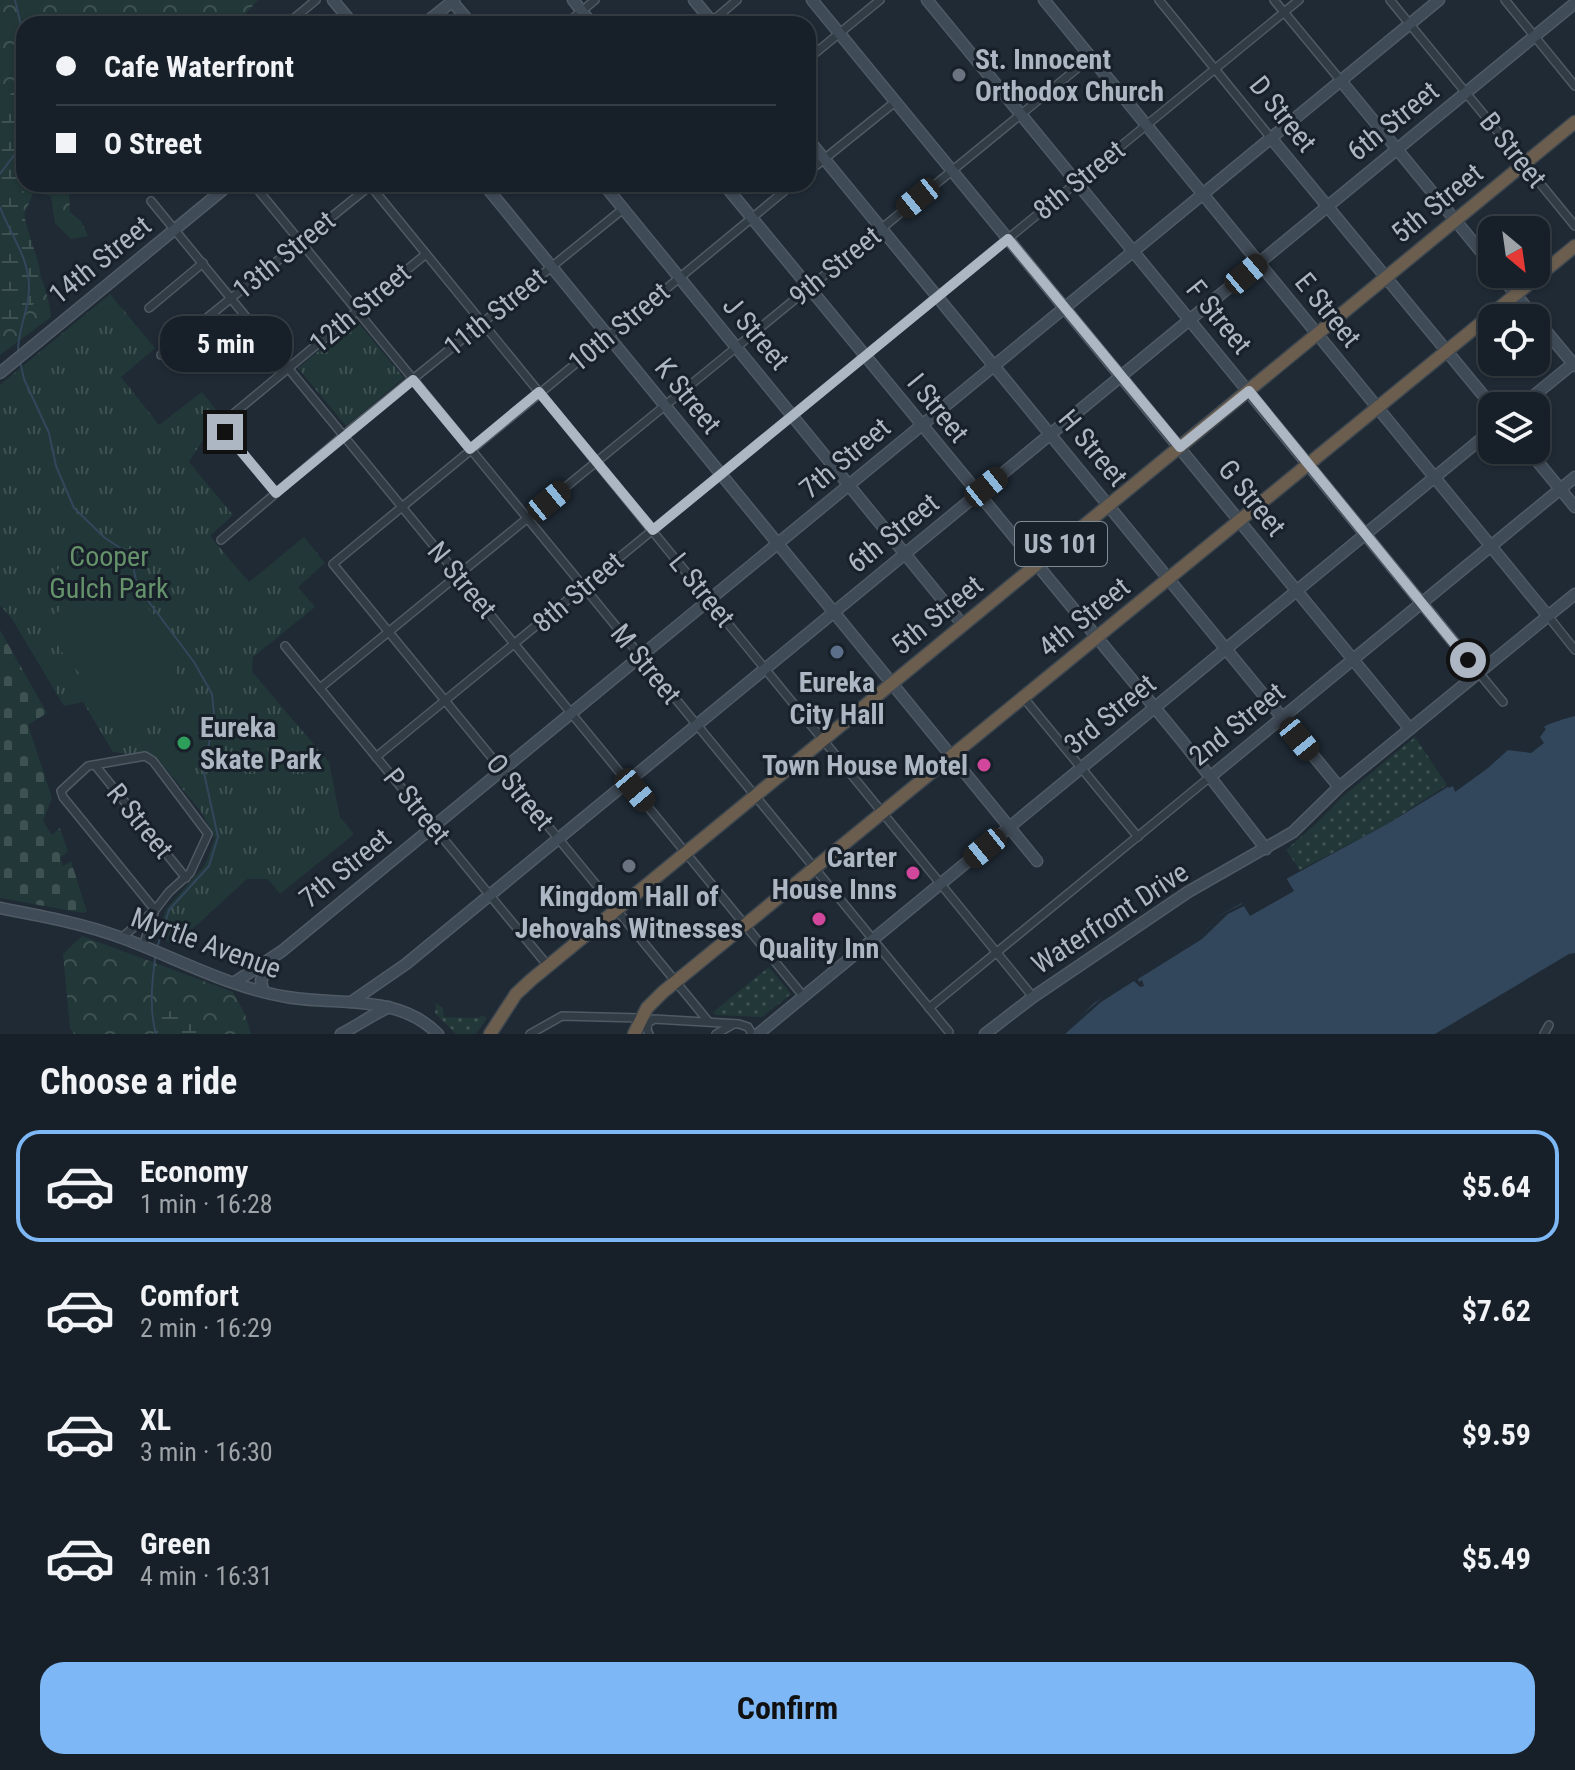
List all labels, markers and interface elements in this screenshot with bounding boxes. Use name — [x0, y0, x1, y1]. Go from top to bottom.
place label: St. Innocent Orthodox Church — [975, 43, 1164, 108]
text: Cafe Waterfront — [104, 49, 294, 84]
marker: St. Innocent Orthodox Church — [950, 66, 968, 84]
street label: D Street — [1242, 69, 1324, 159]
street label: 6th Street — [1341, 74, 1445, 168]
street label: B Street — [1473, 106, 1553, 194]
text: O Street — [104, 126, 202, 161]
street label: 8th Street — [1027, 133, 1131, 227]
street label: 5th Street — [1385, 156, 1489, 250]
car — [892, 174, 944, 222]
street label: 13th Street — [226, 204, 342, 306]
street label: 14th Street — [42, 209, 158, 311]
north arrow — [1478, 216, 1550, 288]
map controls — [1478, 216, 1550, 464]
street label: 9th Street — [783, 219, 887, 313]
car — [1220, 249, 1272, 299]
street label: 12th Street — [303, 256, 417, 360]
street label: 11th Street — [437, 261, 553, 363]
street label: E Street — [1288, 266, 1368, 354]
street label: F Street — [1179, 273, 1259, 361]
street label: 10th Street — [562, 275, 676, 379]
street label: J Street — [716, 290, 796, 376]
button: locate — [1478, 304, 1550, 376]
callout: 5 min — [159, 316, 291, 372]
text: 5 min — [197, 329, 255, 359]
street label: K Street — [648, 352, 728, 440]
street label: I Street — [900, 367, 976, 449]
button: layers — [1478, 392, 1550, 464]
street label: H Street — [1052, 403, 1134, 493]
street label: 7th Street — [793, 411, 897, 505]
route end — [207, 414, 243, 450]
street label: G Street — [1211, 453, 1293, 543]
car — [960, 463, 1012, 511]
car — [523, 477, 575, 525]
street label: 6th Street — [841, 486, 945, 580]
road number: US 101 — [1015, 522, 1107, 566]
street label: N Street — [421, 535, 503, 625]
park label: Cooper Gulch Park — [49, 540, 169, 605]
street label: 8th Street — [526, 545, 630, 639]
street label: L Street — [662, 546, 742, 634]
street label: 5th Street — [885, 568, 989, 662]
street label: 4th Street — [1032, 570, 1136, 664]
street label: M Street — [604, 617, 688, 711]
route start — [1450, 642, 1486, 678]
marker: Eureka City Hall — [828, 643, 846, 661]
place label: Eureka City Hall — [789, 666, 885, 731]
street label: 3rd Street — [1058, 667, 1162, 761]
street label: 2nd Street — [1183, 676, 1291, 772]
place label: Eureka Skate Park — [200, 711, 322, 776]
car — [1275, 713, 1323, 765]
marker: Eureka Skate Park — [175, 734, 193, 752]
street label: O Street — [479, 747, 561, 837]
place label: Town House Motel — [762, 749, 968, 782]
marker: Town House Motel — [975, 756, 993, 774]
street label: P Street — [377, 762, 457, 850]
car — [610, 764, 660, 816]
street label: R Street — [100, 777, 180, 865]
street label: 7th Street — [293, 821, 397, 915]
car — [959, 824, 1011, 872]
place label: Carter House Inns — [772, 841, 897, 906]
street label: Waterfront Drive — [1026, 855, 1194, 981]
marker: Kingdom Hall of Jehovahs Witnesses — [620, 857, 638, 875]
marker: Carter House Inns — [904, 864, 922, 882]
place label: Kingdom Hall of Jehovahs Witnesses — [515, 880, 743, 945]
street label: Myrtle Avenue — [127, 901, 285, 985]
marker: Quality Inn — [810, 910, 828, 928]
place label: Quality Inn — [759, 932, 879, 965]
text: Choose a ride — [40, 1061, 237, 1103]
icon: car — [44, 1150, 116, 1222]
text: Economy — [140, 1154, 248, 1189]
text: $5.64 — [1462, 1169, 1531, 1204]
text: 1 min · 16:28 — [140, 1189, 273, 1219]
icon: car — [44, 1274, 116, 1346]
text: Comfort — [140, 1278, 239, 1313]
text: $7.62 — [1462, 1293, 1531, 1328]
text: 2 min · 16:29 — [140, 1313, 273, 1343]
icon: car — [44, 1398, 116, 1470]
text: XL — [140, 1402, 171, 1437]
text: $9.59 — [1462, 1417, 1531, 1452]
text: 3 min · 16:30 — [140, 1437, 273, 1467]
icon: car — [44, 1522, 116, 1594]
text: Green — [140, 1526, 211, 1561]
text: $5.49 — [1462, 1541, 1531, 1576]
text: 4 min · 16:31 — [140, 1561, 273, 1591]
button: Confirm — [40, 1662, 1535, 1754]

